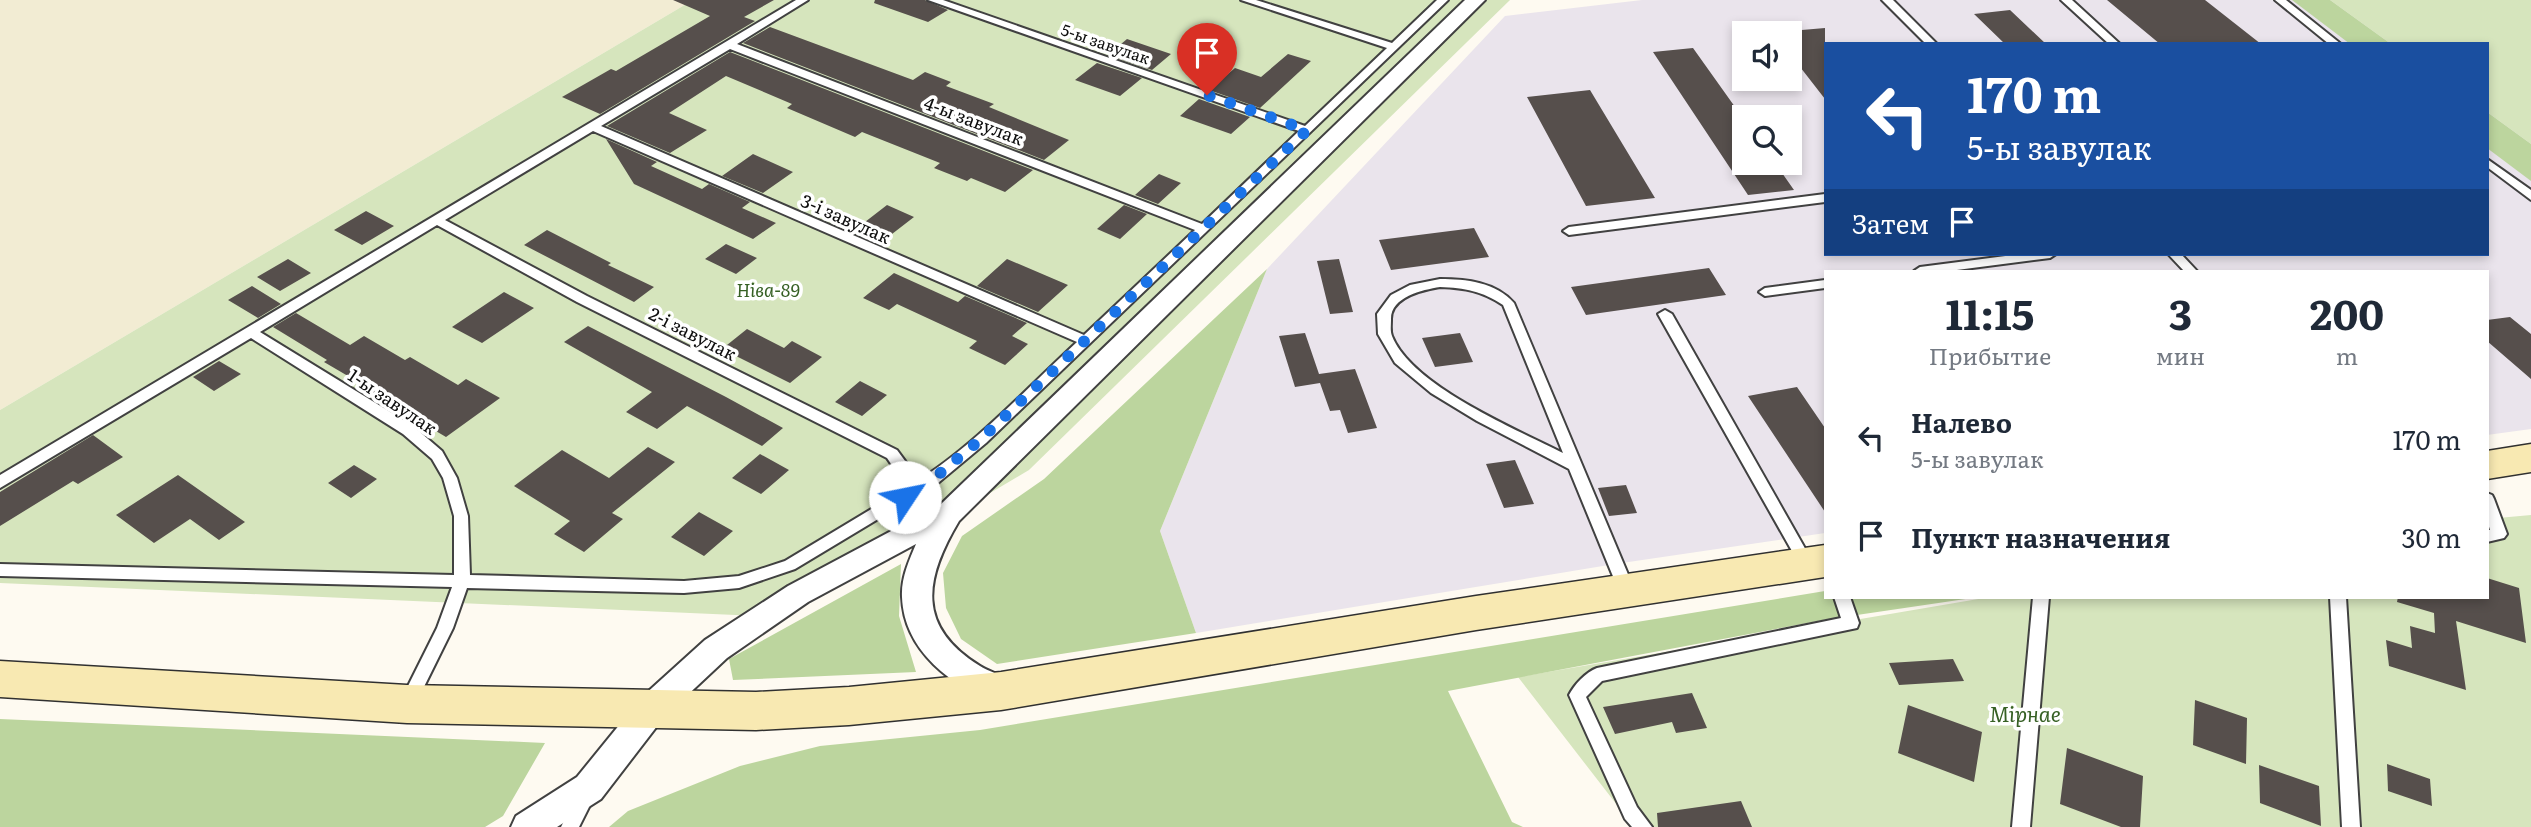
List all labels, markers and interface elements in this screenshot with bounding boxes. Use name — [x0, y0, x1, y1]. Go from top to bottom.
street label: 5-ы завулак — [1058, 17, 1154, 70]
map controls — [1732, 21, 1802, 175]
button: sound — [1732, 21, 1802, 91]
pin — [1177, 23, 1237, 95]
icon: arrive — [1188, 34, 1226, 72]
text: 170 m — [1967, 55, 2101, 128]
icon: left — [1852, 70, 1943, 161]
street label: 4-ы завулак — [920, 89, 1028, 151]
button: search — [1732, 105, 1802, 175]
text: 5-ы завулак — [1967, 122, 2151, 170]
street label: 3-і завулак — [797, 186, 895, 250]
text: Затем — [1852, 203, 1929, 242]
icon: arrive — [1943, 203, 1981, 241]
park label: Ніва-89 — [736, 276, 800, 303]
text: 11:15 — [1946, 281, 2034, 343]
text: 3 — [2169, 281, 2192, 343]
text: 200 — [2310, 281, 2384, 343]
street label: 2-і завулак — [645, 299, 742, 367]
text: Прибытие — [1929, 338, 2051, 372]
text: мин — [2156, 338, 2205, 372]
text: m — [2336, 338, 2358, 372]
street label: 1-ы завулак — [343, 361, 443, 441]
text: Налево — [1911, 402, 2012, 441]
icon: left — [1852, 419, 1890, 457]
text: 170 m — [2393, 419, 2461, 458]
text: 5-ы завулак — [1911, 441, 2044, 475]
position arrow — [868, 460, 942, 534]
icon: arrive — [1852, 517, 1890, 555]
text: Пункт назначения — [1911, 517, 2170, 556]
text: 30 m — [2401, 517, 2461, 556]
park label: Мірнае — [1989, 697, 2061, 728]

